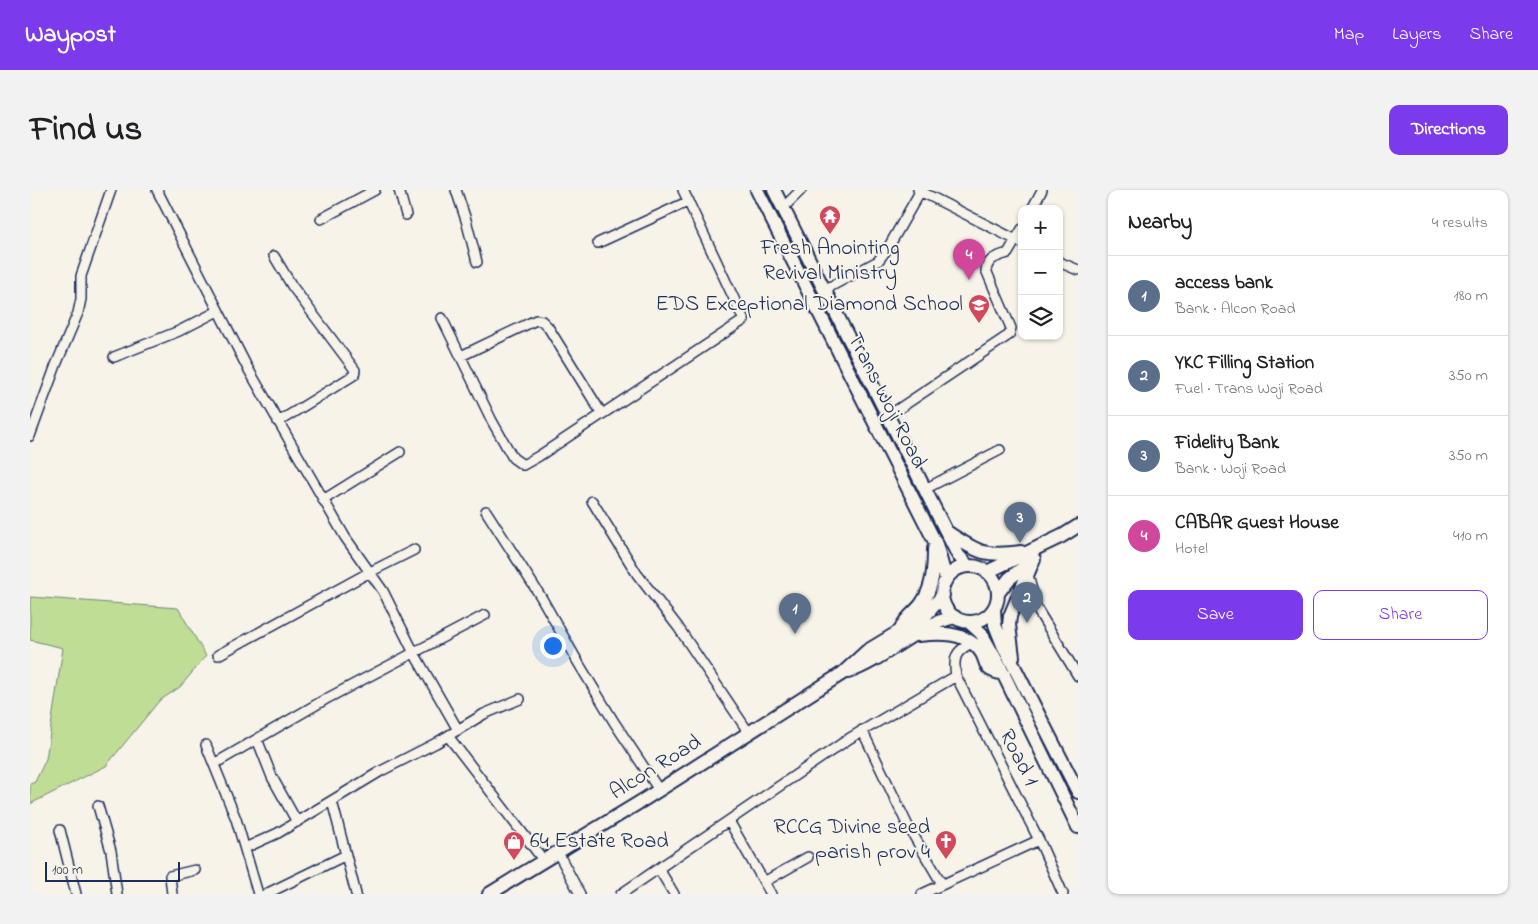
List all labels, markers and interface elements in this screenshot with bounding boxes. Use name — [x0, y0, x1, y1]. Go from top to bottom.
text: Waypost — [25, 18, 116, 53]
text: Map — [1334, 22, 1364, 48]
text: Layers — [1392, 22, 1442, 48]
text: Share — [1470, 22, 1513, 48]
text: Find us — [30, 105, 142, 156]
button: Directions — [1389, 105, 1508, 155]
temple icon: Fresh Anointing Revival Ministry — [818, 204, 842, 235]
map controls — [1018, 205, 1063, 340]
button: + — [1018, 205, 1063, 250]
text: Nearby — [1128, 208, 1192, 238]
text: 4 results — [1432, 211, 1488, 235]
place label: Fresh Anointing Revival Ministry — [759, 233, 900, 291]
pin: 4 — [953, 239, 985, 280]
button: − — [1018, 250, 1063, 295]
text: access bank — [1175, 270, 1273, 297]
text: 1 — [1141, 284, 1147, 308]
text: 180 m — [1454, 284, 1488, 308]
place label: EDS Exceptional Diamond School — [656, 289, 963, 321]
school or university icon: EDS Exceptional Diamond School — [967, 293, 991, 324]
button: layers — [1018, 295, 1063, 340]
text: Bank · Alcon Road — [1175, 297, 1295, 321]
street label: Trans Woji Road — [838, 328, 934, 474]
text: YKC Filling Station — [1175, 350, 1314, 377]
text: 2 — [1140, 364, 1148, 388]
text: 350 m — [1449, 364, 1488, 388]
text: Fuel · Trans Woji Road — [1175, 377, 1323, 401]
text: Fidelity Bank — [1175, 430, 1279, 457]
text: 3 — [1141, 444, 1147, 468]
text: 350 m — [1449, 444, 1488, 468]
text: Bank · Woji Road — [1175, 457, 1286, 481]
pin: 3 — [1004, 502, 1036, 543]
text: CABAR Guest House — [1175, 510, 1339, 537]
text: 4 — [1141, 524, 1147, 548]
text: 410 m — [1453, 524, 1488, 548]
text: Hotel — [1175, 537, 1208, 561]
pin: 2 — [1011, 582, 1043, 623]
button: Save — [1128, 590, 1303, 640]
button: Share — [1313, 590, 1488, 640]
pin: 1 — [779, 593, 811, 634]
your location — [540, 633, 566, 659]
street label: Road 1 — [990, 724, 1046, 792]
street label: Alcon Road — [604, 727, 708, 809]
place label: RCCG Divine seed parish prov 4 — [773, 812, 930, 869]
place label: 64 Estate Road — [530, 826, 669, 858]
church icon: RCCG Divine seed parish prov 4 — [934, 829, 958, 860]
shop icon: 64 Estate Road — [502, 830, 526, 861]
scale bar — [45, 859, 180, 882]
text: 100 m — [52, 860, 83, 881]

